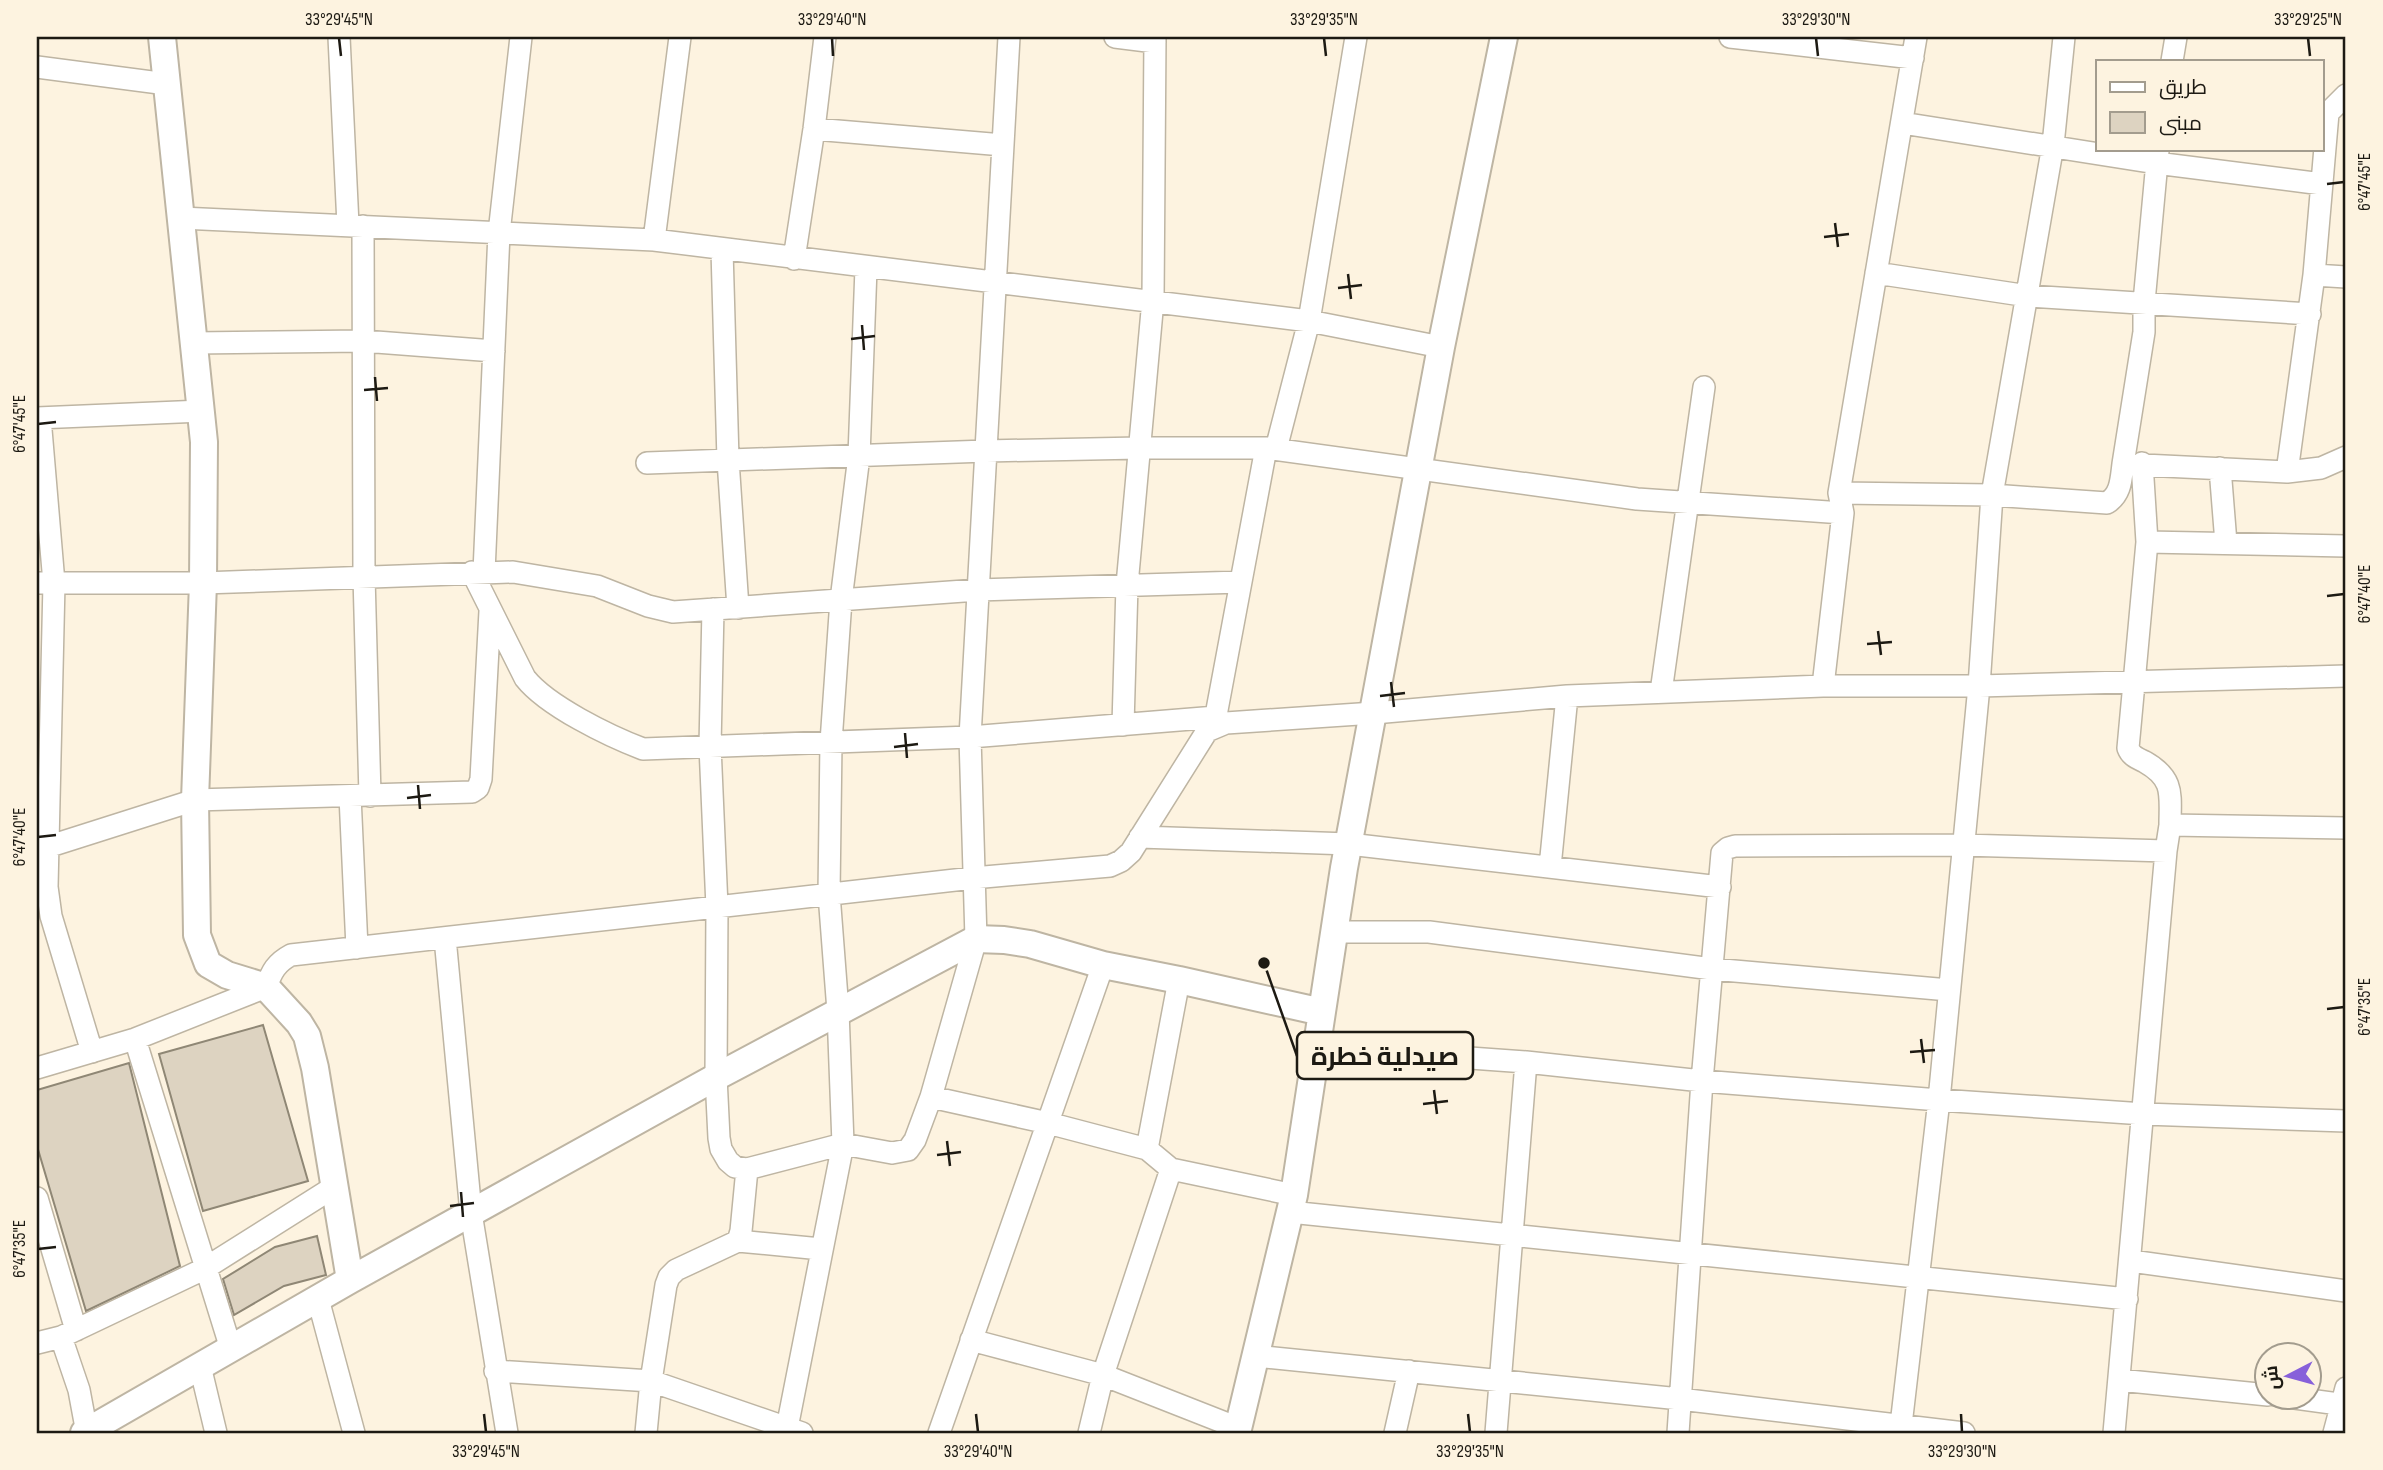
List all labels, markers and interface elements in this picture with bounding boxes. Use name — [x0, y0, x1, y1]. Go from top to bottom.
text: 33°29'45"N — [305, 9, 373, 30]
text: 33°29'40"N — [798, 9, 866, 30]
text: 33°29'35"N — [1290, 9, 1358, 30]
text: 33°29'30"N — [1782, 9, 1850, 30]
text: 33°29'25"N — [2274, 9, 2342, 30]
legend — [2096, 60, 2324, 150]
text: طريق — [2159, 75, 2207, 100]
text: مبنى — [2159, 111, 2202, 136]
text: 6°47'45"E — [2354, 153, 2375, 211]
text: 6°47'45"E — [9, 395, 30, 453]
text: 6°47'40"E — [2354, 565, 2375, 624]
text: 6°47'40"E — [9, 808, 30, 867]
text: 6°47'35"E — [2354, 978, 2375, 1036]
callout: صيدلية خطرة — [1297, 1032, 1473, 1079]
text: صيدلية خطرة — [1311, 1042, 1459, 1073]
text: 6°47'35"E — [9, 1220, 30, 1278]
north arrow — [2254, 1340, 2324, 1410]
text: ش — [2260, 1364, 2285, 1391]
text: 33°29'45"N — [452, 1441, 520, 1462]
text: 33°29'40"N — [944, 1441, 1012, 1462]
text: 33°29'35"N — [1436, 1441, 1504, 1462]
text: 33°29'30"N — [1928, 1441, 1996, 1462]

